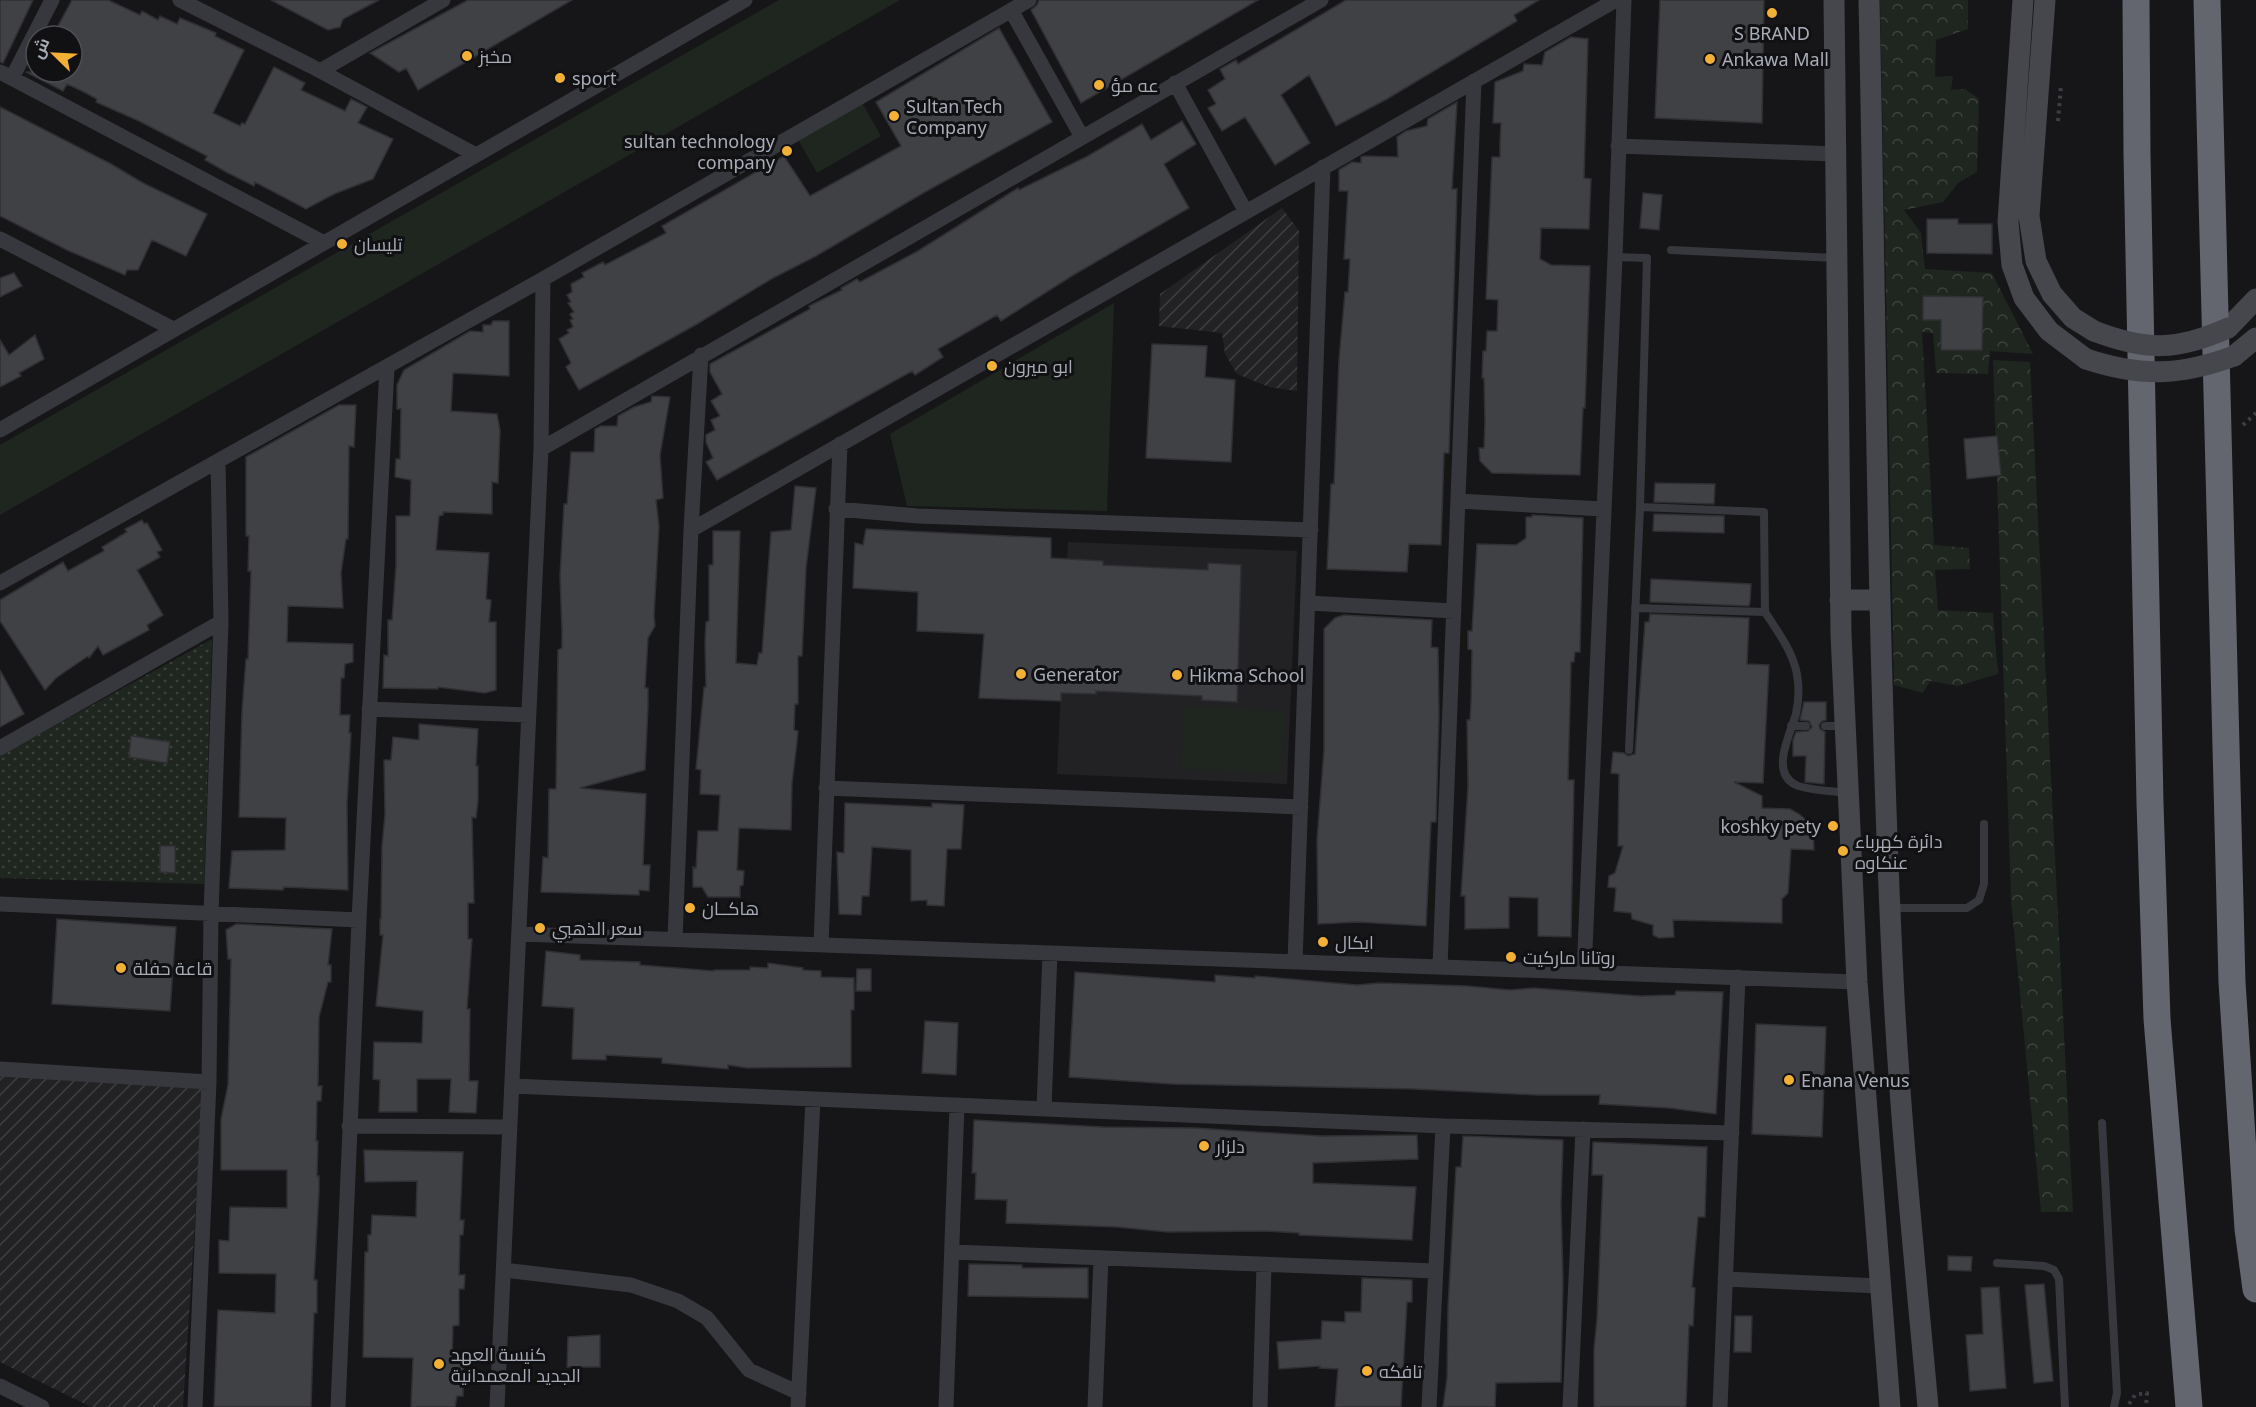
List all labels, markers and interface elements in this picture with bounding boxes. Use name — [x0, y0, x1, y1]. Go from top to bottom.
marker: S BRAND — [1765, 6, 1779, 20]
place label: S BRAND — [1734, 21, 1810, 45]
north arrow — [24, 24, 84, 84]
text: ش — [26, 34, 55, 62]
place label: مخبز — [478, 44, 512, 68]
place label: Ankawa Mall — [1722, 47, 1829, 71]
marker: مخبز — [460, 49, 474, 63]
marker: Ankawa Mall — [1703, 52, 1717, 66]
place label: sport — [572, 66, 617, 90]
marker: sport — [553, 71, 567, 85]
place label: عه مؤ — [1111, 73, 1159, 97]
marker: عه مؤ — [1092, 78, 1106, 92]
place label: Sultan Tech Company — [906, 94, 1003, 139]
marker: Sultan Tech Company — [887, 109, 901, 123]
place label: sultan technology company — [624, 129, 776, 174]
marker: sultan technology company — [780, 144, 794, 158]
place label: تليسان — [354, 232, 403, 256]
marker: تليسان — [335, 237, 349, 251]
place label: ابو ميرون — [1004, 354, 1073, 378]
marker: ابو ميرون — [985, 359, 999, 373]
place label: Generator — [1033, 662, 1120, 686]
place label: Hikma School — [1189, 663, 1304, 687]
marker: Generator — [1014, 667, 1028, 681]
marker: Hikma School — [1170, 668, 1184, 682]
place label: koshky pety — [1720, 814, 1822, 838]
marker: koshky pety — [1826, 819, 1840, 833]
place label: دائرة كهرباء عنكاوه — [1855, 829, 1942, 874]
marker: دائرة كهرباء عنكاوه — [1836, 844, 1850, 858]
place label: هاكــان — [702, 896, 759, 920]
marker: هاكــان — [683, 901, 697, 915]
place label: سعر الذهبي — [552, 916, 642, 943]
marker: سعر الذهبي — [533, 921, 547, 935]
place label: ايكال — [1335, 930, 1374, 954]
marker: ايكال — [1316, 935, 1330, 949]
place label: روتانا ماركيت — [1523, 945, 1615, 969]
marker: روتانا ماركيت — [1504, 950, 1518, 964]
place label: قاعة حفلة — [133, 956, 212, 980]
marker: قاعة حفلة — [114, 961, 128, 975]
place label: Enana Venus — [1801, 1068, 1910, 1092]
marker: Enana Venus — [1782, 1073, 1796, 1087]
place label: دلزار — [1215, 1134, 1245, 1158]
marker: دلزار — [1197, 1139, 1211, 1153]
place label: كنيسة العهد الجديد المعمدانية — [451, 1342, 581, 1387]
marker: كنيسة العهد الجديد المعمدانية — [432, 1357, 446, 1371]
place label: تافكه — [1379, 1359, 1422, 1383]
marker: تافكه — [1360, 1364, 1374, 1378]

